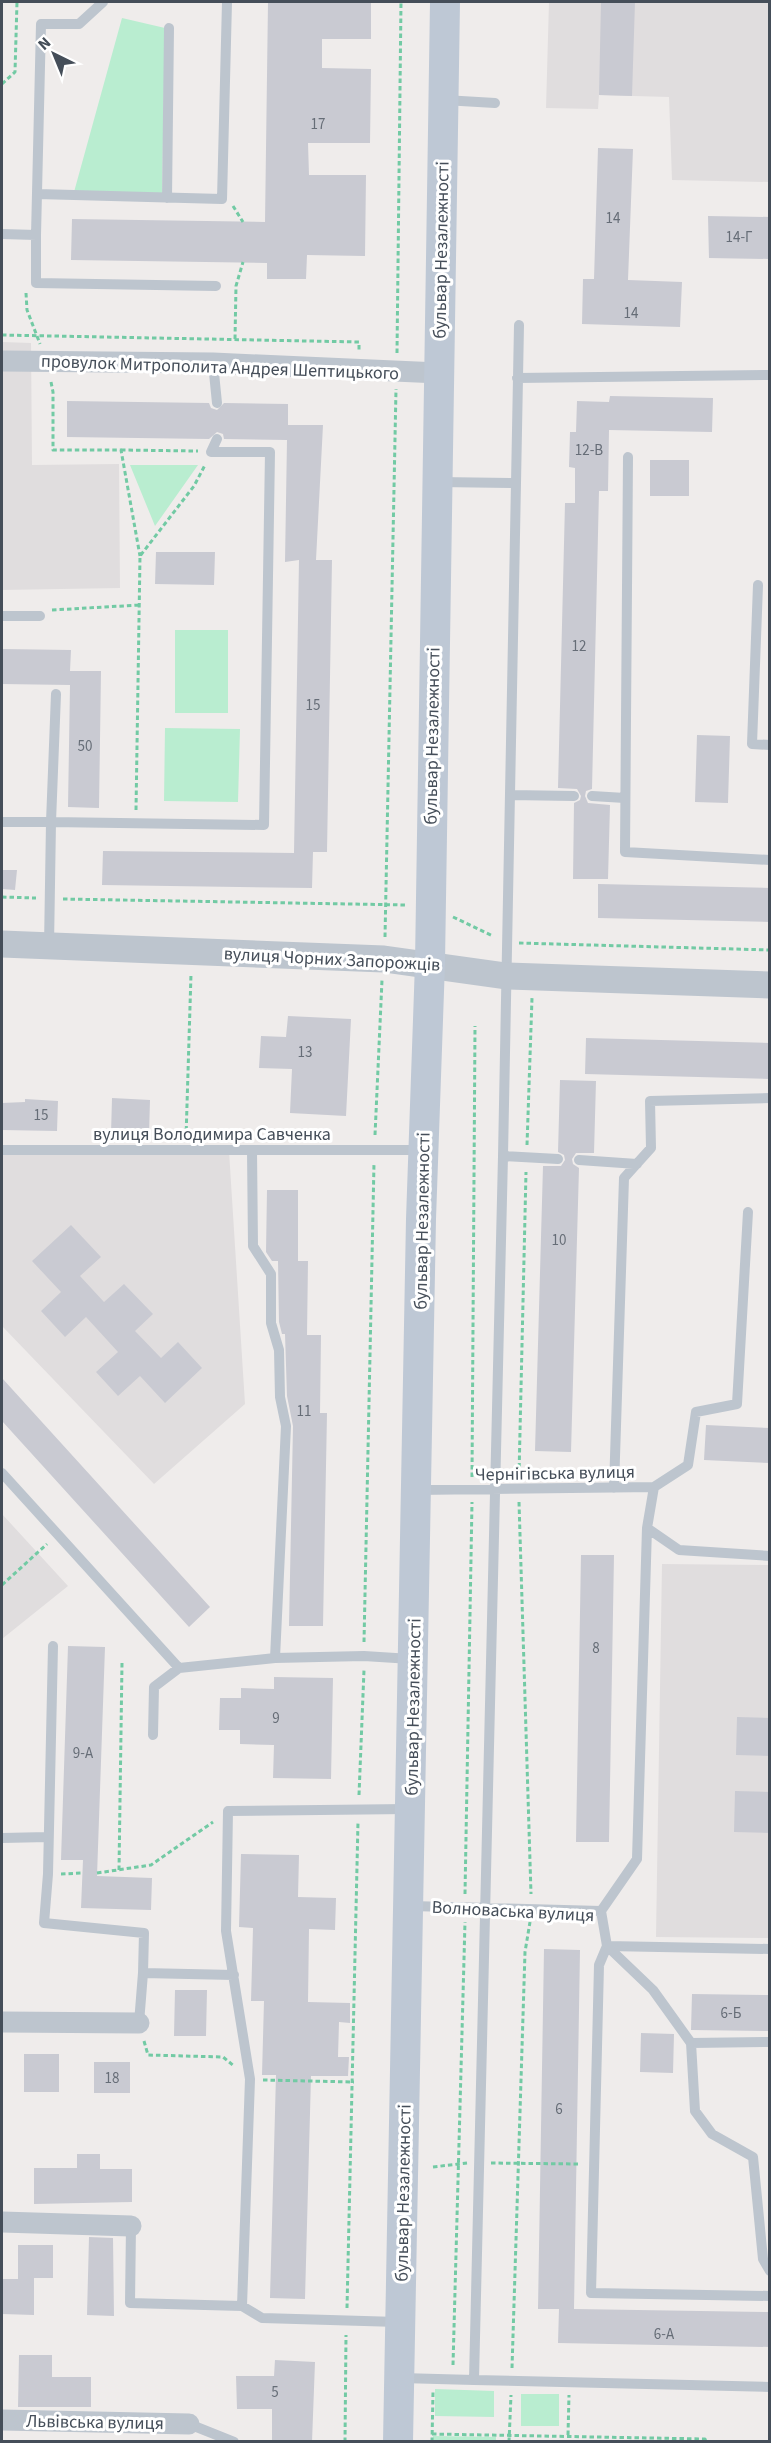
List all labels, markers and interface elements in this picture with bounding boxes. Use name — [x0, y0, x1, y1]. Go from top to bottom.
north arrow — [24, 24, 84, 84]
text: N — [33, 32, 56, 55]
house number: 17 — [311, 114, 325, 135]
street label: бульвар Незалежності — [427, 161, 456, 339]
house number: 14 — [606, 208, 621, 229]
house number: 14-Г — [725, 227, 753, 248]
house number: 14 — [624, 303, 639, 324]
street label: провулок Митрополита Андрея Шептицького — [40, 349, 399, 386]
house number: 12-В — [575, 440, 603, 461]
house number: 12 — [572, 636, 586, 657]
street label: бульвар Незалежності — [418, 647, 447, 825]
house number: 15 — [306, 695, 320, 716]
house number: 50 — [78, 736, 92, 757]
street label: вулиця Чорних Запорожців — [223, 941, 441, 978]
house number: 13 — [298, 1042, 312, 1063]
house number: 15 — [34, 1105, 48, 1126]
street label: вулиця Володимира Савченка — [93, 1122, 331, 1147]
street label: бульвар Незалежності — [408, 1132, 437, 1310]
house number: 10 — [552, 1230, 566, 1251]
house number: 11 — [297, 1401, 311, 1422]
street label: Чернігівська вулиця — [475, 1460, 635, 1487]
street label: бульвар Незалежності — [399, 1618, 428, 1796]
house number: 8 — [592, 1638, 600, 1659]
house number: 9 — [272, 1708, 280, 1729]
house number: 9-А — [73, 1743, 94, 1764]
street label: Волноваська вулиця — [431, 1895, 595, 1928]
house number: 6-Б — [721, 2003, 742, 2024]
house number: 18 — [105, 2068, 119, 2089]
house number: 6 — [555, 2099, 563, 2120]
street label: бульвар Незалежності — [389, 2104, 418, 2282]
house number: 6-А — [654, 2324, 675, 2345]
house number: 5 — [271, 2382, 279, 2403]
street label: Львівська вулиця — [26, 2409, 164, 2436]

